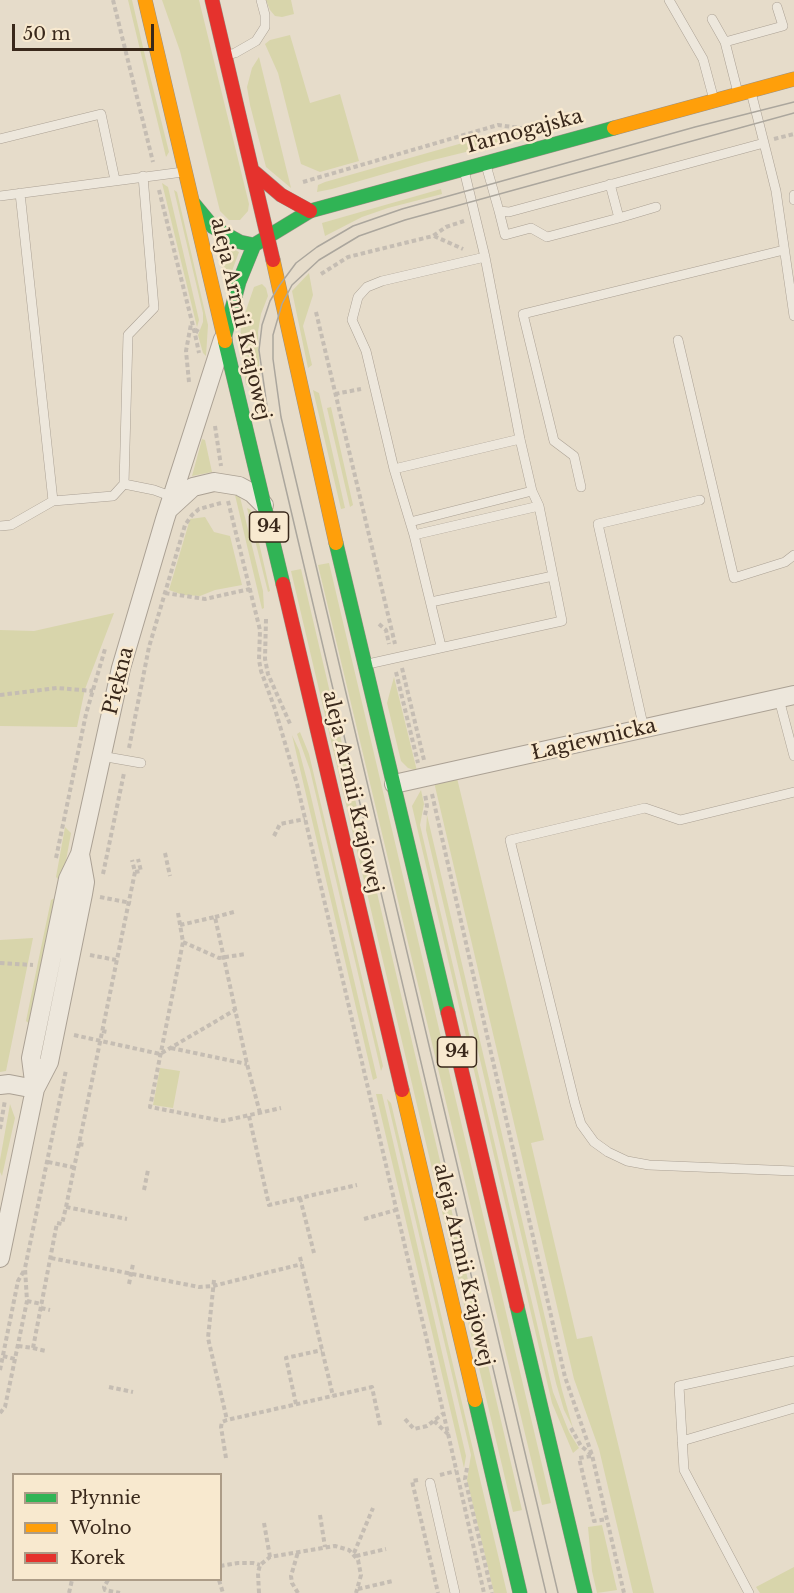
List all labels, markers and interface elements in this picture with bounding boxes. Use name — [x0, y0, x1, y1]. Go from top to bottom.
scale bar — [15, 12, 158, 50]
text: 50 m — [23, 23, 71, 45]
street label: Tarnogajska — [460, 104, 586, 160]
street label: aleja Armii Krajowej — [205, 215, 275, 423]
road number: 94 — [250, 512, 288, 542]
street label: Piękna — [99, 645, 139, 717]
street label: aleja Armii Krajowej — [317, 688, 387, 896]
street label: Łagiewnicka — [529, 714, 659, 766]
road number: 94 — [438, 1037, 476, 1067]
street label: aleja Armii Krajowej — [428, 1161, 498, 1369]
legend — [12, 1473, 222, 1581]
text: Płynnie — [70, 1487, 141, 1509]
text: Wolno — [70, 1517, 132, 1539]
text: Korek — [70, 1547, 125, 1569]

